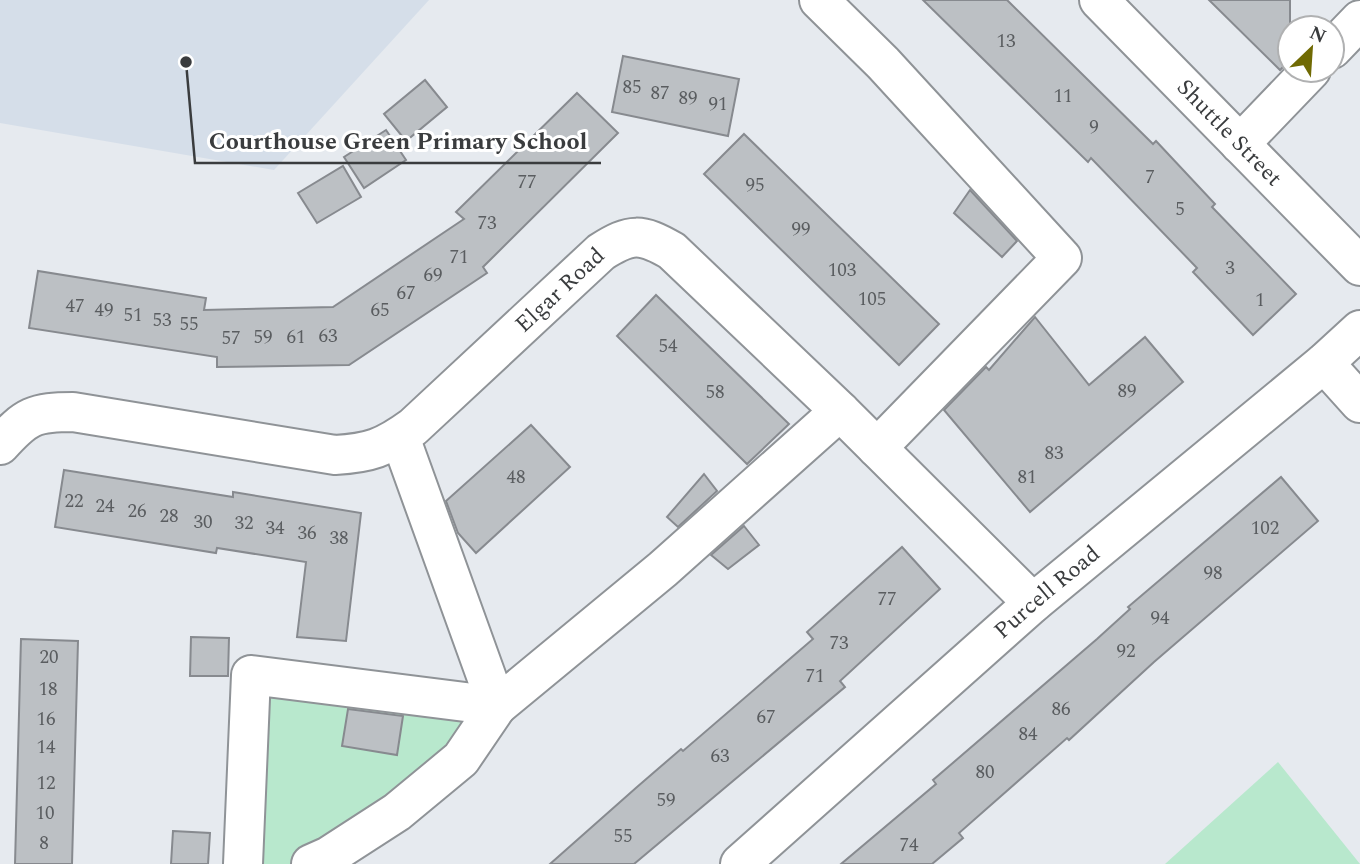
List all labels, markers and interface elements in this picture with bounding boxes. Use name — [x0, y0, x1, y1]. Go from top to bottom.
north arrow — [1276, 14, 1346, 84]
text: N — [1304, 19, 1331, 51]
house number: 13 — [996, 27, 1016, 56]
street label: Shuttle Street — [1168, 71, 1290, 195]
house number: 85 — [622, 73, 642, 102]
house number: 87 — [650, 79, 670, 108]
house number: 11 — [1053, 82, 1073, 111]
house number: 89 — [678, 84, 698, 113]
house number: 91 — [708, 90, 728, 119]
house number: 9 — [1089, 113, 1099, 142]
callout: Courthouse Green Primary School — [195, 118, 601, 163]
text: Courthouse Green Primary School — [209, 124, 588, 160]
house number: 7 — [1145, 163, 1155, 192]
house number: 77 — [517, 168, 537, 197]
house number: 95 — [745, 171, 765, 200]
house number: 5 — [1175, 195, 1185, 224]
house number: 73 — [477, 209, 497, 238]
house number: 99 — [791, 215, 811, 244]
street label: Elgar Road — [507, 239, 613, 341]
house number: 71 — [449, 243, 469, 272]
house number: 3 — [1225, 254, 1235, 283]
house number: 103 — [828, 256, 857, 285]
house number: 69 — [423, 261, 443, 290]
house number: 67 — [396, 279, 416, 308]
house number: 105 — [858, 285, 886, 314]
house number: 1 — [1255, 286, 1265, 315]
house number: 47 — [65, 292, 85, 321]
house number: 49 — [94, 296, 114, 325]
house number: 65 — [370, 296, 390, 325]
house number: 51 — [123, 301, 143, 330]
house number: 53 — [152, 306, 172, 335]
house number: 55 — [179, 310, 199, 339]
house number: 63 — [318, 322, 338, 351]
house number: 59 — [253, 323, 273, 352]
house number: 61 — [286, 323, 306, 352]
house number: 57 — [221, 324, 241, 353]
house number: 54 — [658, 332, 678, 361]
house number: 89 — [1117, 377, 1137, 406]
house number: 58 — [705, 378, 725, 407]
house number: 83 — [1044, 439, 1064, 468]
house number: 48 — [506, 463, 526, 492]
house number: 81 — [1017, 463, 1037, 492]
house number: 22 — [64, 487, 84, 516]
house number: 24 — [95, 492, 115, 521]
house number: 26 — [127, 497, 147, 526]
house number: 28 — [159, 502, 179, 531]
house number: 30 — [193, 508, 213, 537]
house number: 32 — [234, 509, 254, 538]
house number: 34 — [265, 514, 285, 543]
house number: 102 — [1251, 514, 1279, 543]
house number: 36 — [297, 519, 317, 548]
house number: 38 — [329, 524, 349, 553]
street label: Purcell Road — [986, 537, 1108, 648]
house number: 98 — [1203, 559, 1223, 588]
house number: 77 — [877, 585, 897, 614]
house number: 94 — [1150, 604, 1170, 633]
house number: 73 — [829, 629, 849, 658]
house number: 92 — [1116, 637, 1136, 666]
house number: 20 — [39, 643, 59, 672]
house number: 71 — [805, 662, 825, 691]
house number: 18 — [38, 675, 58, 704]
house number: 86 — [1051, 695, 1071, 724]
house number: 67 — [756, 703, 776, 732]
house number: 16 — [36, 705, 56, 734]
house number: 84 — [1018, 720, 1038, 749]
house number: 14 — [36, 733, 56, 762]
house number: 63 — [710, 742, 730, 771]
house number: 80 — [975, 758, 995, 787]
house number: 12 — [36, 769, 56, 798]
house number: 59 — [656, 786, 676, 815]
house number: 10 — [35, 799, 55, 828]
house number: 55 — [613, 822, 633, 851]
house number: 8 — [39, 829, 49, 858]
house number: 74 — [899, 831, 919, 860]

